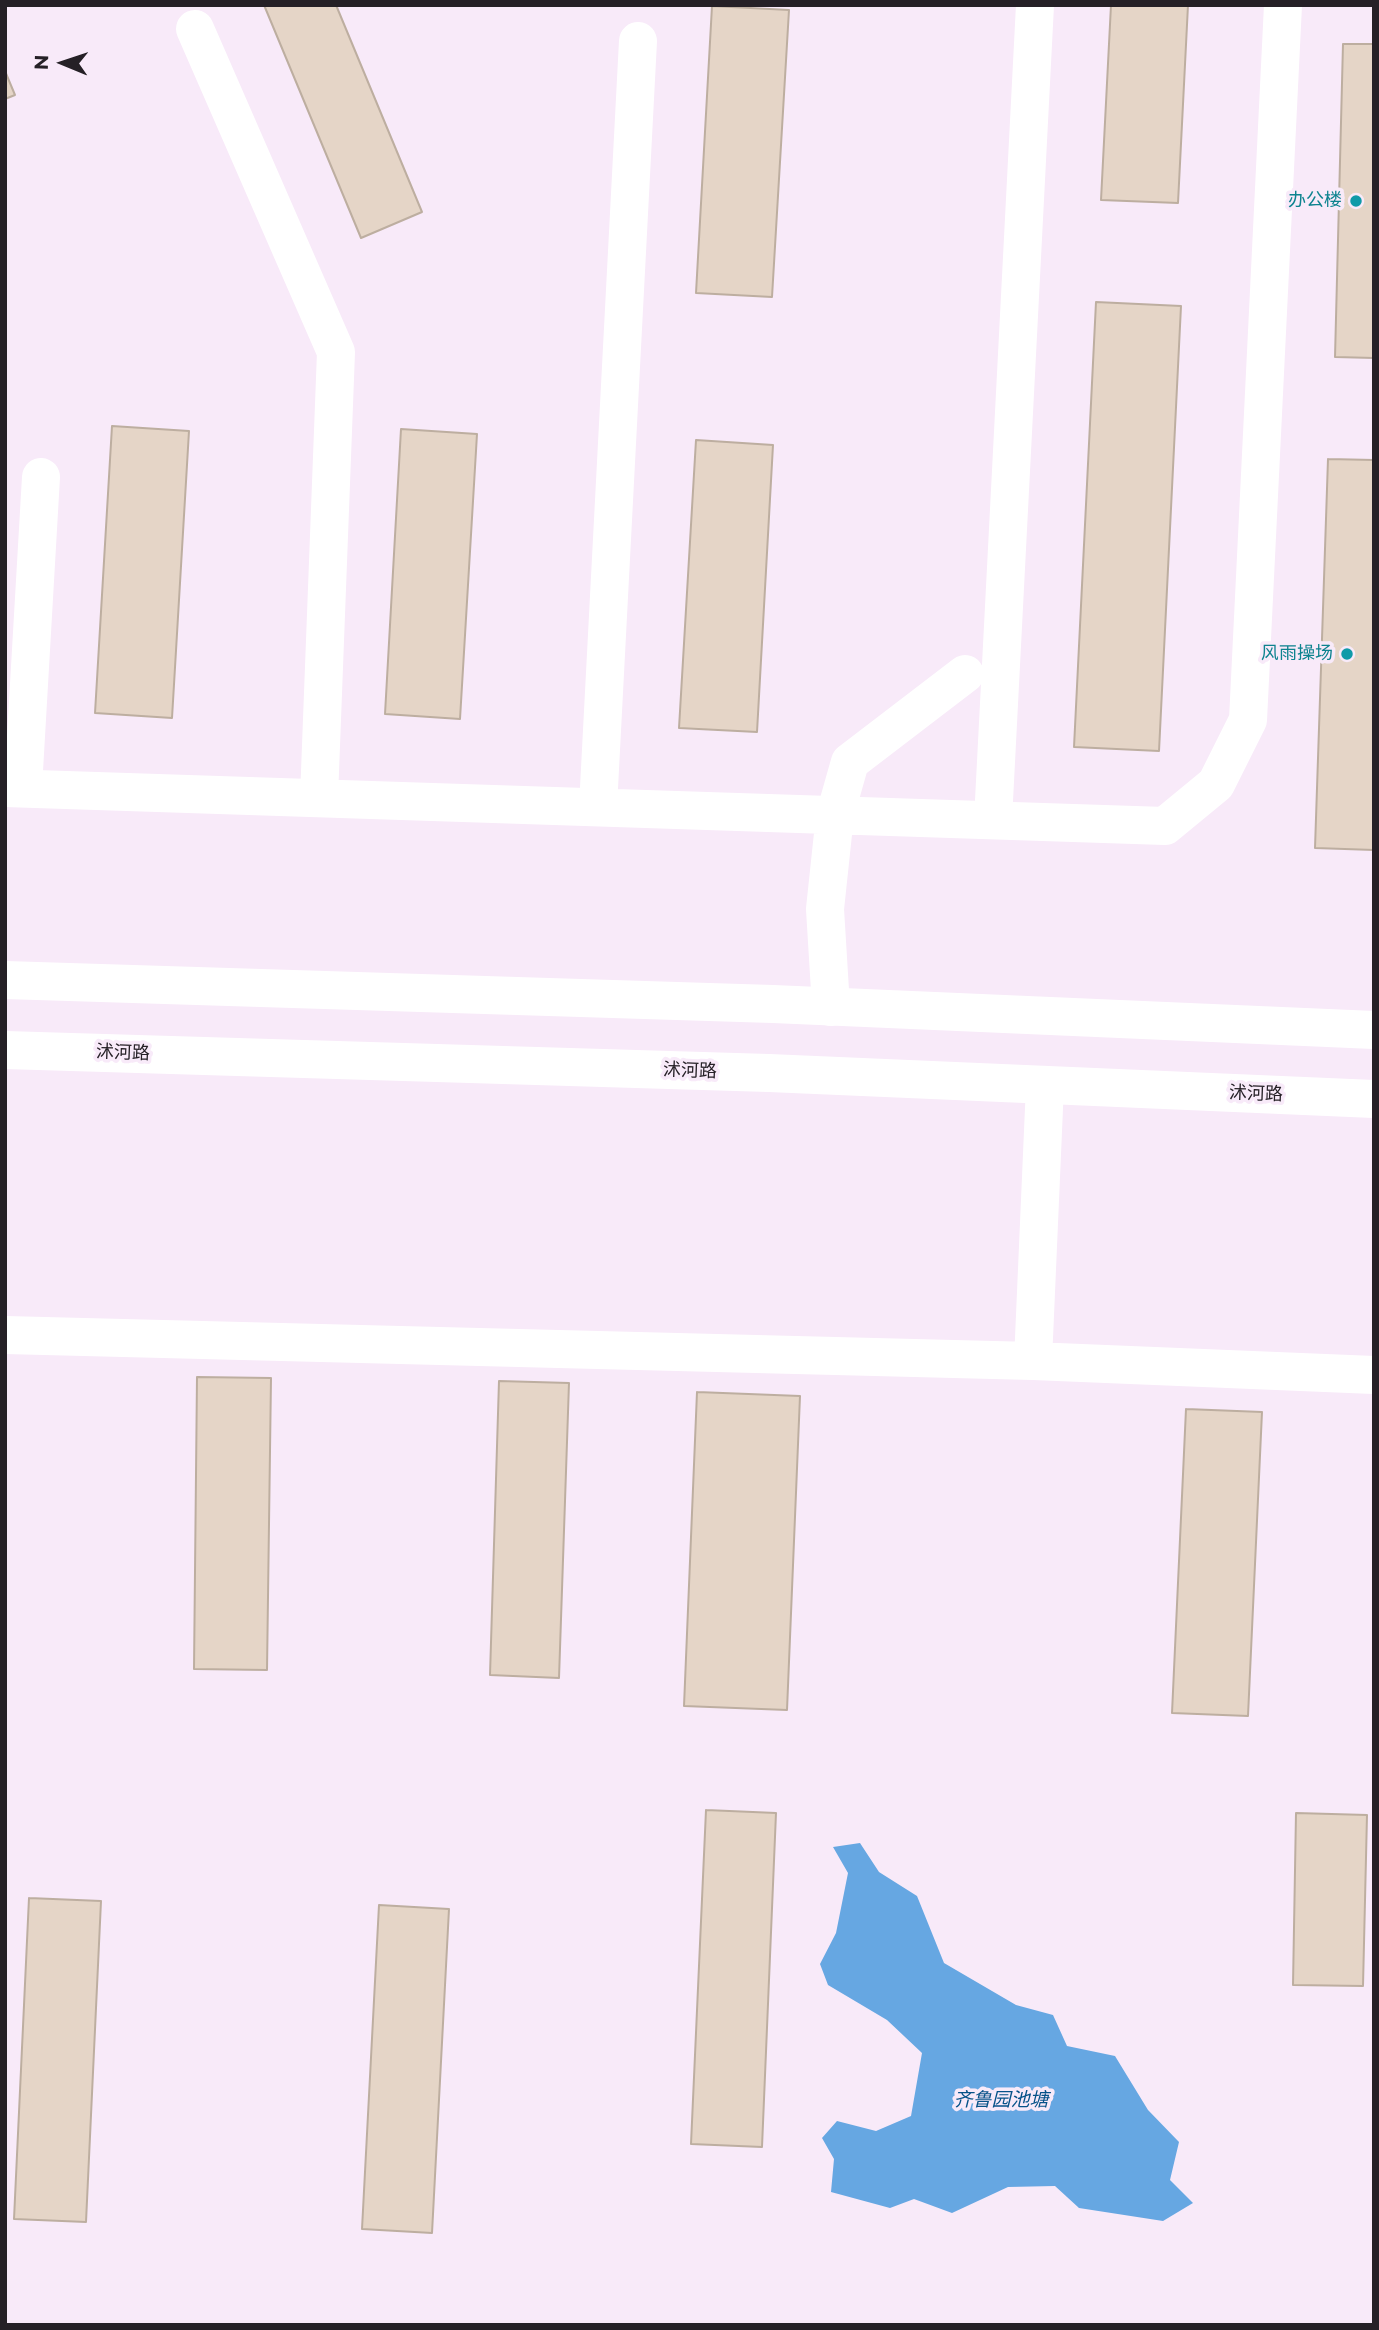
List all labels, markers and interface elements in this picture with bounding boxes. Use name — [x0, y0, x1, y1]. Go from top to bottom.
north arrow — [28, 28, 98, 98]
text: N — [30, 54, 53, 70]
place label: 办公楼 — [1288, 190, 1342, 212]
marker: 办公楼 — [1348, 193, 1364, 209]
place label: 风雨操场 — [1261, 643, 1333, 665]
marker: 风雨操场 — [1339, 646, 1355, 662]
street label: 沭河路 — [96, 1041, 150, 1065]
street label: 沭河路 — [663, 1059, 717, 1083]
street label: 沭河路 — [1229, 1082, 1283, 1106]
water label: 齐鲁园池塘 — [954, 2089, 1048, 2111]

